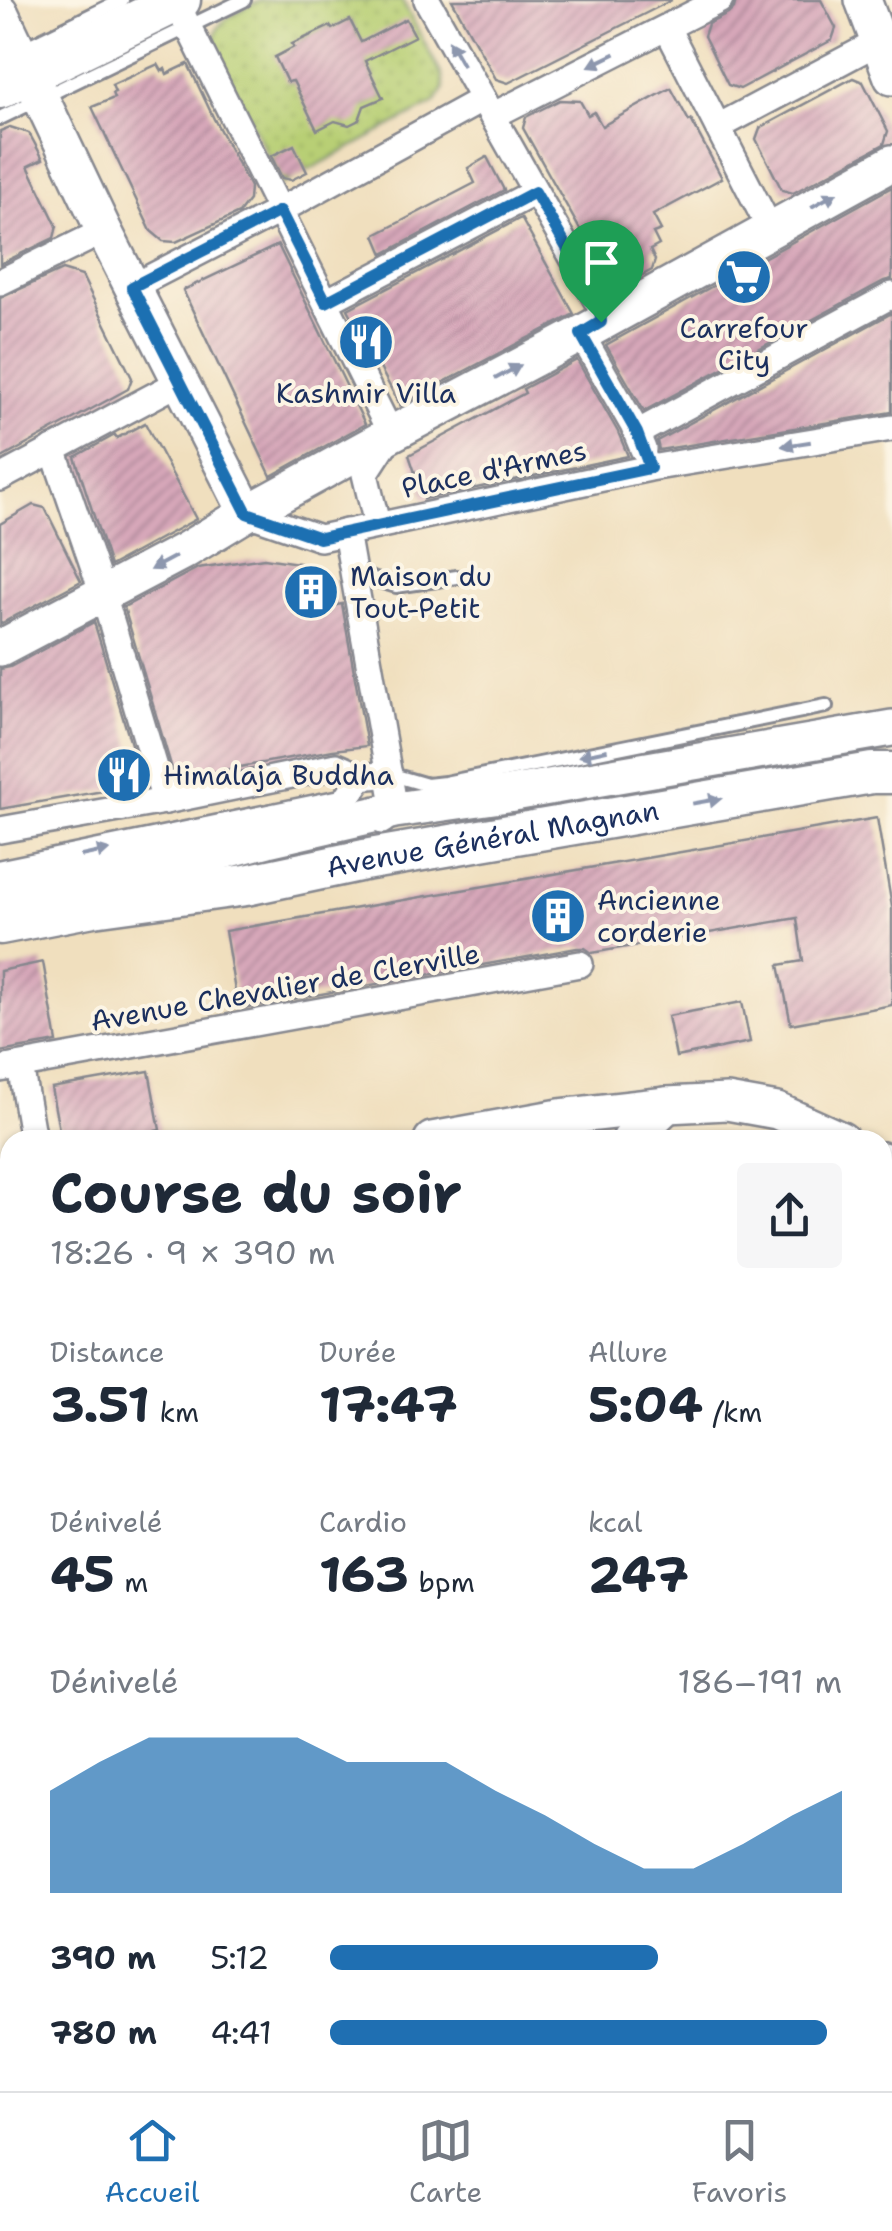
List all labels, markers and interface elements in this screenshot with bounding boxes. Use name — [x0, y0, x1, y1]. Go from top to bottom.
one-way arrow — [448, 38, 465, 67]
one-way arrow — [588, 51, 617, 68]
one-way arrow — [810, 192, 838, 209]
pin — [559, 220, 644, 323]
icon: arrive — [574, 235, 629, 290]
supermarket icon: Carrefour City — [714, 247, 774, 307]
place label: Carrefour City — [680, 309, 808, 379]
restaurant icon: Kashmir Villa — [336, 312, 396, 372]
one-way arrow — [493, 364, 522, 381]
place label: Kashmir Villa — [276, 374, 456, 412]
street label: Place d'Armes — [398, 431, 590, 507]
one-way arrow — [780, 437, 811, 452]
one-way arrow — [149, 554, 178, 571]
place label: Maison du Tout-Petit — [350, 557, 492, 627]
building icon: Maison du Tout-Petit — [281, 562, 341, 622]
restaurant icon: Himalaja Buddha — [94, 745, 154, 805]
one-way arrow — [577, 746, 608, 762]
place label: Himalaja Buddha — [163, 756, 394, 794]
street label: Avenue Général Magnan — [323, 791, 662, 887]
one-way arrow — [692, 793, 723, 808]
one-way arrow — [80, 844, 111, 860]
place label: Ancienne corderie — [597, 881, 721, 951]
building icon: Ancienne corderie — [528, 886, 588, 946]
street label: Avenue Chevalier de Clerville — [87, 934, 483, 1040]
text: Course du soir — [50, 1156, 462, 1230]
button: share — [737, 1163, 842, 1268]
text: 18:26 · 9 × 390 m — [50, 1231, 335, 1274]
text: Distance — [50, 1333, 165, 1371]
text: Durée — [319, 1333, 397, 1371]
text: Allure — [588, 1333, 668, 1371]
text: 3.51 — [50, 1371, 150, 1438]
text: 17:47 — [319, 1371, 458, 1438]
text: 5:04 — [588, 1371, 703, 1438]
text: km — [150, 1393, 199, 1431]
text: /km — [703, 1393, 763, 1431]
text: Dénivelé — [50, 1503, 163, 1541]
text: Cardio — [319, 1503, 407, 1541]
text: kcal — [588, 1503, 642, 1541]
text: 45 — [50, 1541, 115, 1608]
text: 163 — [319, 1541, 409, 1608]
text: 247 — [588, 1541, 689, 1608]
text: m — [115, 1563, 148, 1601]
text: bpm — [409, 1563, 475, 1601]
text: Dénivelé — [50, 1660, 179, 1703]
text: 186–191 m — [678, 1660, 842, 1703]
text: 390 m — [50, 1936, 156, 1979]
text: 5:12 — [210, 1936, 269, 1979]
text: 780 m — [50, 2011, 157, 2054]
text: 4:41 — [210, 2011, 272, 2054]
tab: Accueil — [105, 2113, 200, 2211]
tab: Carte — [409, 2113, 482, 2211]
tab: Favoris — [692, 2113, 787, 2211]

